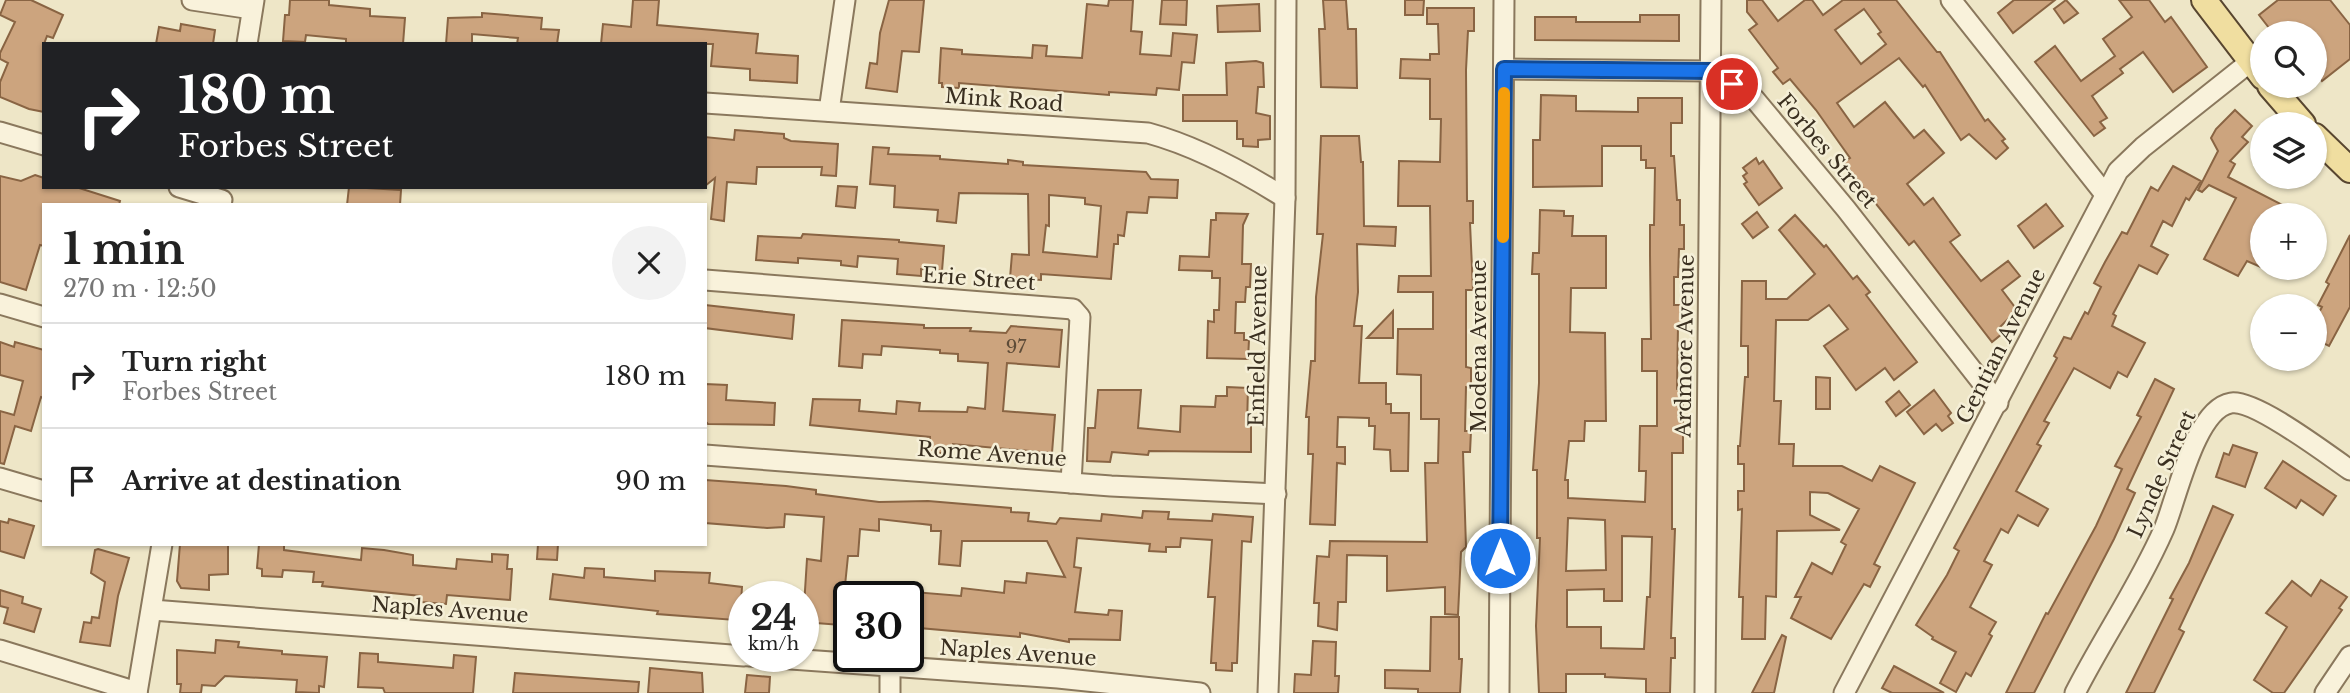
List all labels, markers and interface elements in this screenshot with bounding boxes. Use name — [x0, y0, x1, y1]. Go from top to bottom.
map controls — [2250, 21, 2327, 371]
button: search — [2250, 21, 2327, 98]
pin — [1702, 54, 1762, 114]
text: 180 m — [178, 65, 335, 126]
icon: arrive — [1713, 65, 1751, 103]
icon: right — [63, 70, 154, 161]
street label: Mink Road — [944, 83, 1064, 117]
street label: Forbes Street — [1772, 88, 1882, 214]
button: layers — [2250, 112, 2327, 189]
text: Forbes Street — [178, 126, 394, 166]
button: + — [2250, 203, 2327, 280]
text: 1 min — [63, 223, 185, 275]
button: close — [612, 226, 686, 300]
street label: Ardmore Avenue — [1670, 254, 1700, 439]
street label: Modena Avenue — [1466, 259, 1492, 433]
street label: Erie Street — [921, 262, 1037, 296]
street label: Gentian Avenue — [1951, 264, 2051, 428]
street label: Enfield Avenue — [1244, 265, 1272, 427]
text: 270 m · 12:50 — [63, 275, 217, 303]
button: − — [2250, 294, 2327, 371]
house number: 97 — [1006, 336, 1027, 358]
text: Turn right — [122, 346, 267, 378]
icon: right — [63, 357, 101, 395]
text: 180 m — [605, 360, 686, 392]
text: Forbes Street — [122, 378, 277, 406]
street label: Lynde Street — [2122, 406, 2202, 542]
street label: Rome Avenue — [916, 436, 1068, 472]
icon: arrive — [63, 462, 101, 500]
text: Arrive at destination — [122, 465, 402, 497]
text: 90 m — [615, 465, 686, 497]
position arrow — [1463, 521, 1537, 595]
speed limit sign: 30 — [833, 581, 924, 672]
street label: Naples Avenue — [370, 592, 530, 628]
text: 24 — [750, 596, 797, 639]
text: km/h — [748, 633, 799, 655]
street label: Naples Avenue — [938, 635, 1098, 671]

